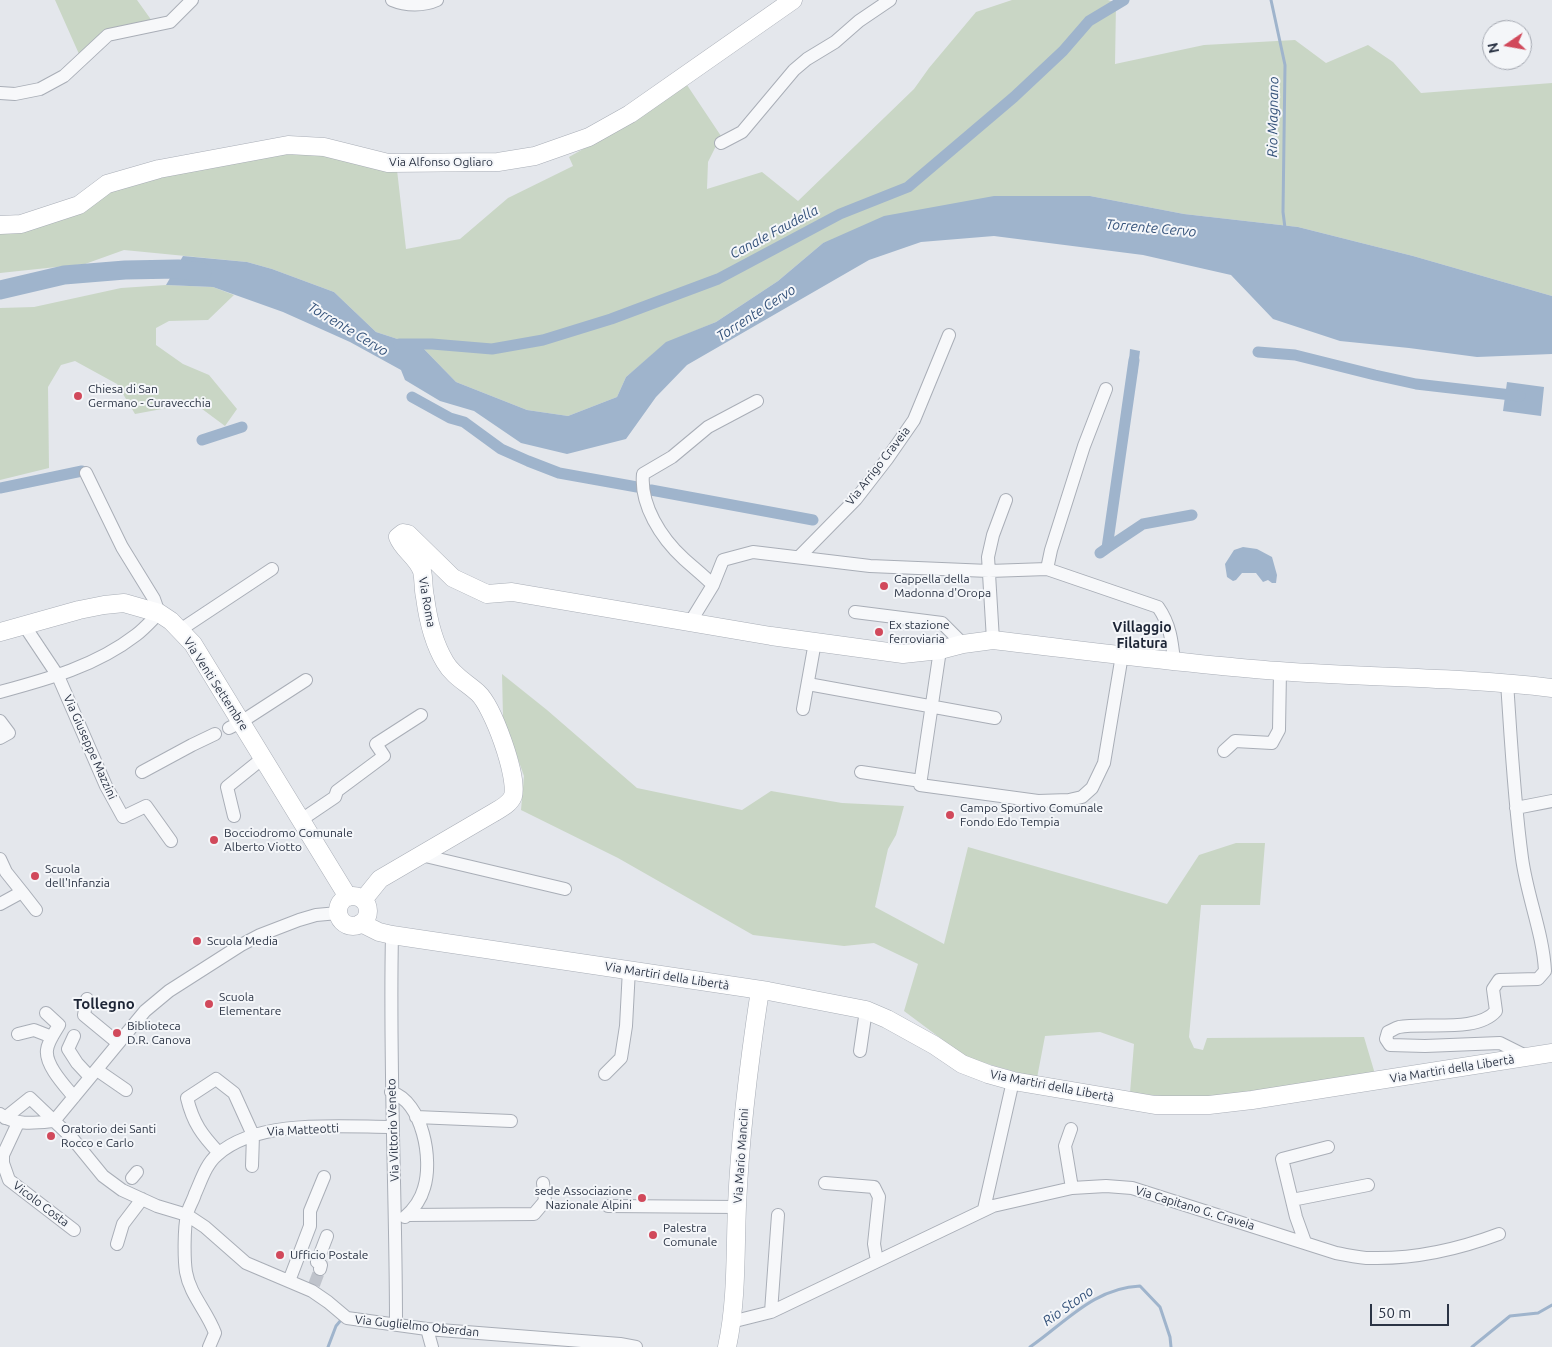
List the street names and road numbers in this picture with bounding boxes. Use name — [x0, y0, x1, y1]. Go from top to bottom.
street label: Via Alfonso Ogliaro — [389, 155, 493, 169]
street label: Via Arrigo Craveia — [843, 424, 913, 508]
street label: Via Roma — [415, 576, 439, 628]
street label: Via Venti Settembre — [180, 635, 252, 733]
street label: Via Giuseppe Mazzini — [60, 692, 120, 802]
street label: Via Martiri della Libertà — [604, 959, 730, 993]
street label: Via Martiri della Libertà — [1389, 1052, 1515, 1086]
street label: Via Martiri della Libertà — [989, 1067, 1115, 1105]
street label: Via Vittorio Veneto — [384, 1078, 402, 1182]
street label: Via Mario Mancini — [730, 1108, 752, 1204]
street label: Via Matteotti — [267, 1121, 339, 1139]
street label: Vicolo Costa — [10, 1178, 72, 1230]
street label: Via Capitano G. Craveia — [1133, 1183, 1257, 1233]
street label: Via Guglielmo Oberdan — [354, 1312, 480, 1340]

